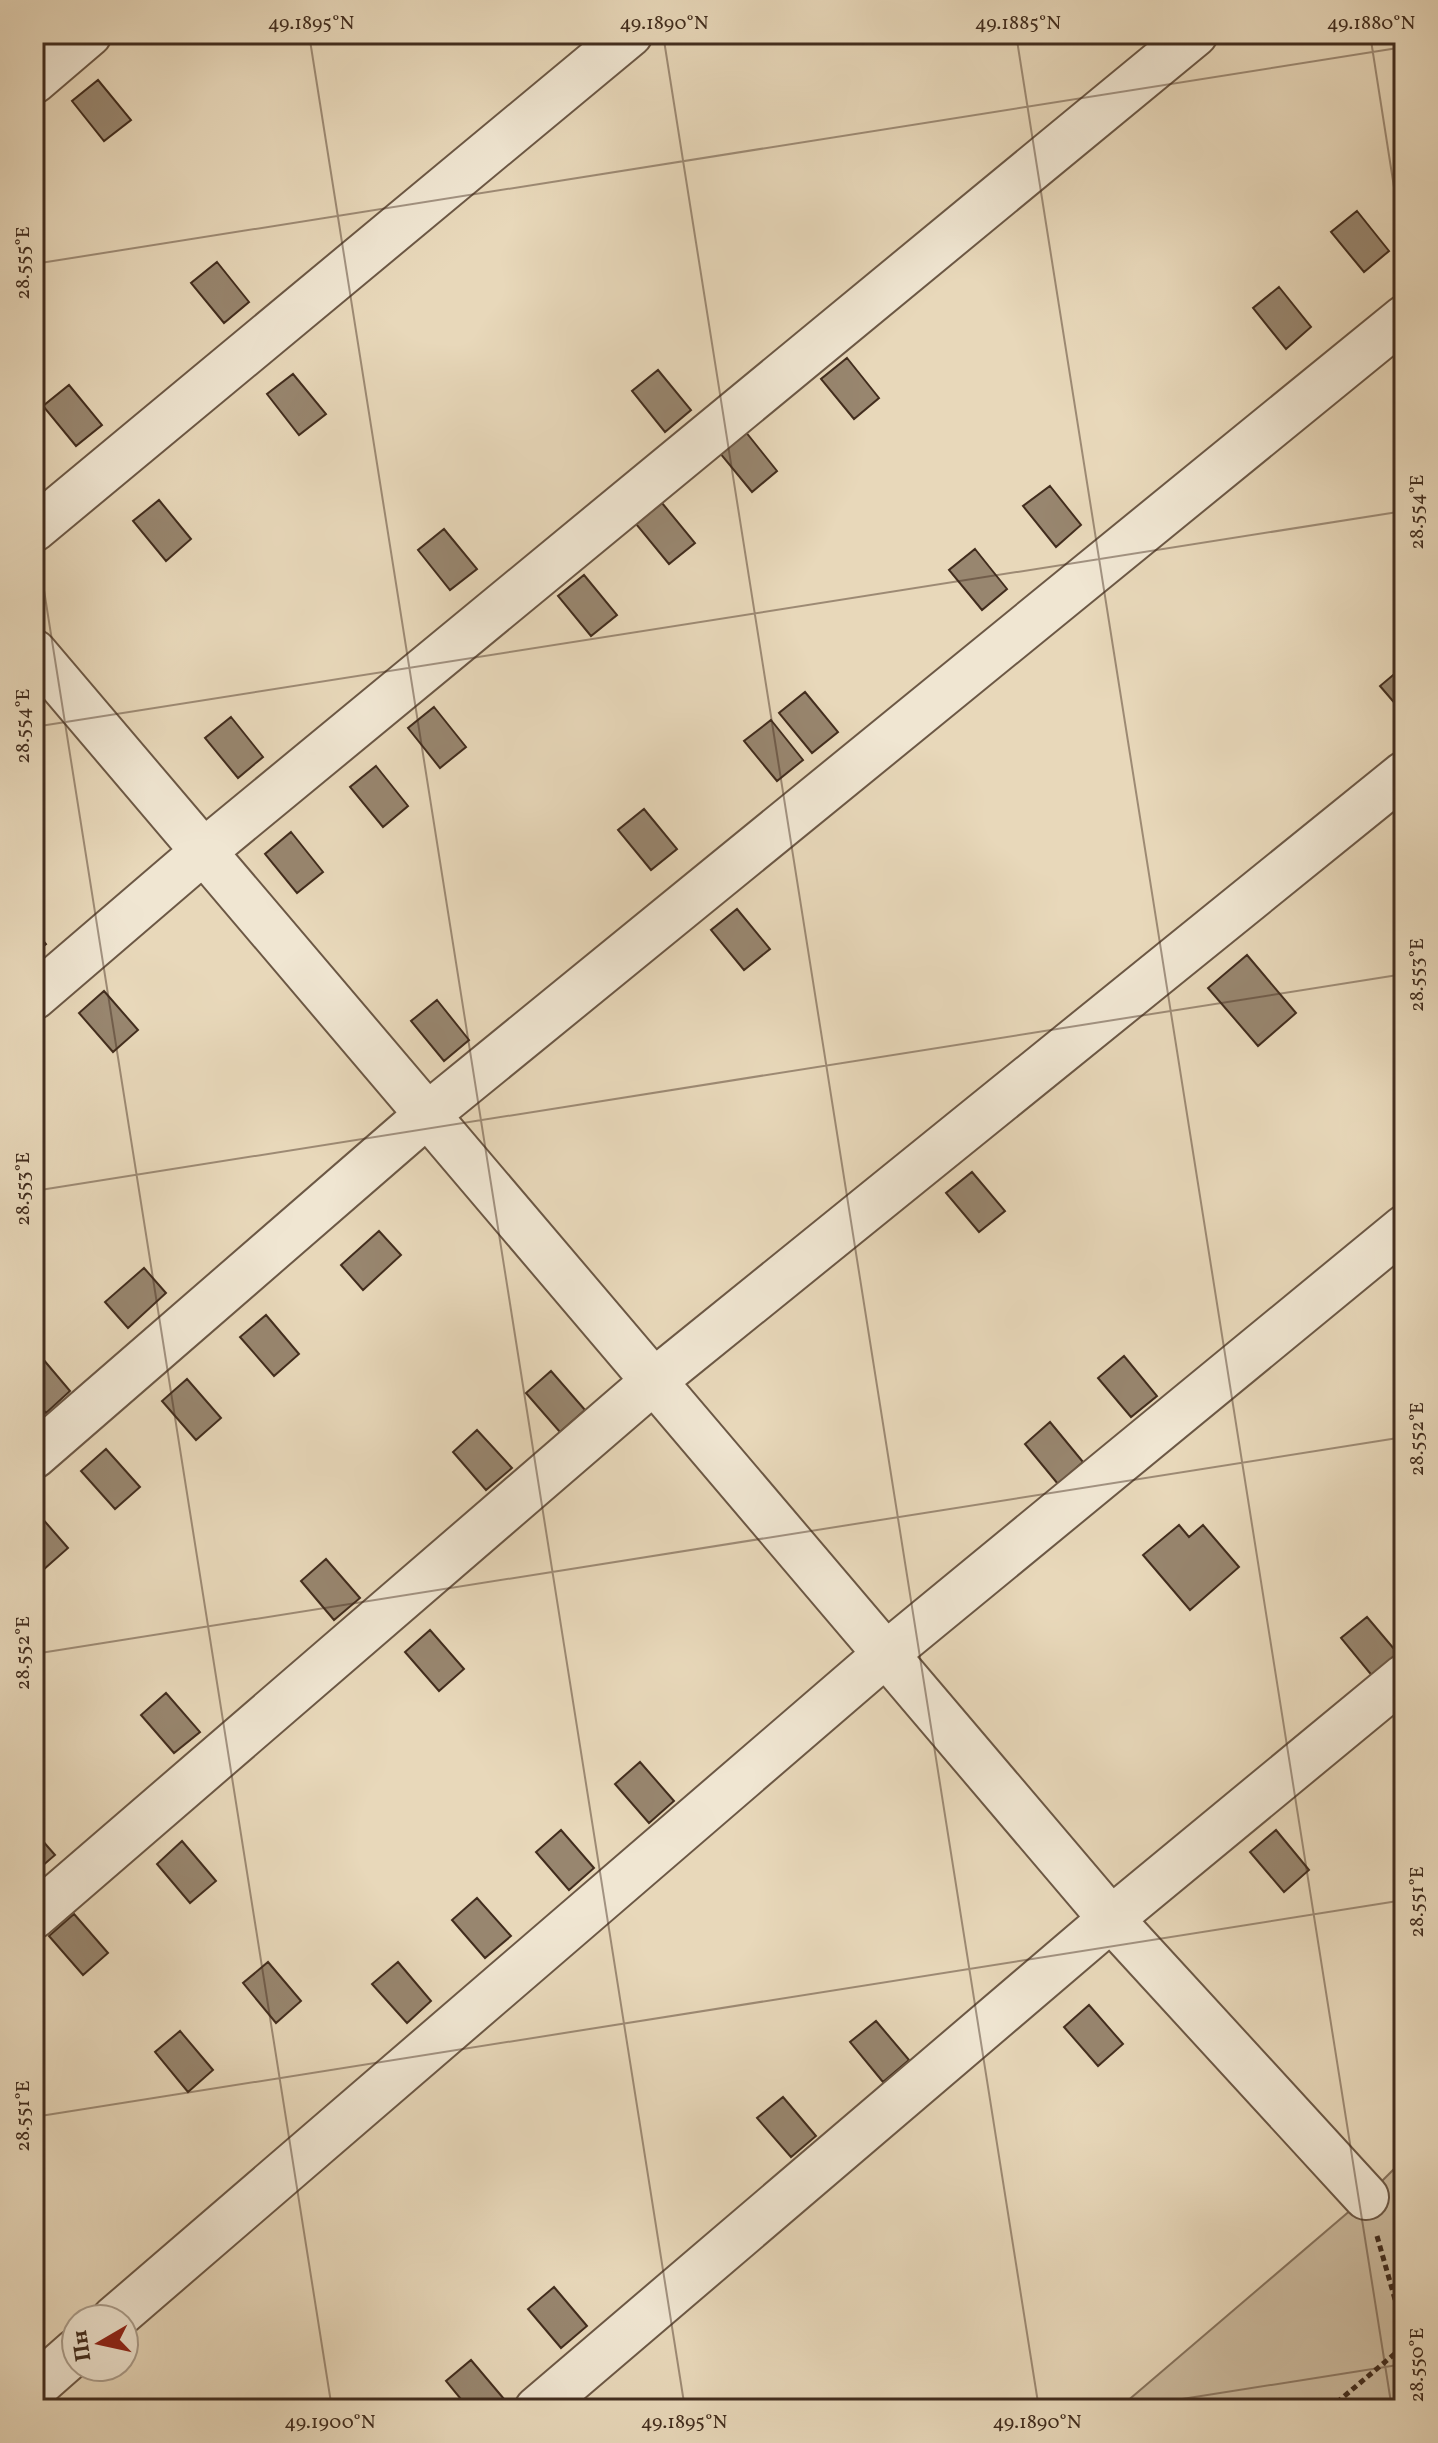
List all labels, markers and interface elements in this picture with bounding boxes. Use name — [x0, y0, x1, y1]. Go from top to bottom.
text: 49.1895°N — [268, 10, 354, 38]
text: 49.1890°N — [619, 10, 709, 38]
text: 49.1885°N — [975, 10, 1061, 38]
text: 49.1880°N — [1327, 10, 1415, 38]
text: 28.555°E — [10, 226, 38, 300]
text: 28.554°E — [1404, 474, 1432, 550]
text: 28.554°E — [10, 688, 38, 764]
text: 28.553°E — [1404, 938, 1432, 1012]
text: 28.553°E — [10, 1152, 38, 1226]
text: 28.552°E — [1404, 1402, 1432, 1476]
text: 28.552°E — [10, 1616, 38, 1690]
text: 28.551°E — [1404, 1866, 1432, 1938]
text: 28.551°E — [10, 2080, 38, 2152]
north arrow — [60, 2303, 140, 2383]
text: 28.550°E — [1404, 2327, 1432, 2403]
text: Пн — [65, 2328, 100, 2364]
text: 49.1900°N — [284, 2409, 376, 2437]
text: 49.1895°N — [641, 2409, 727, 2437]
text: 49.1890°N — [992, 2409, 1082, 2437]

